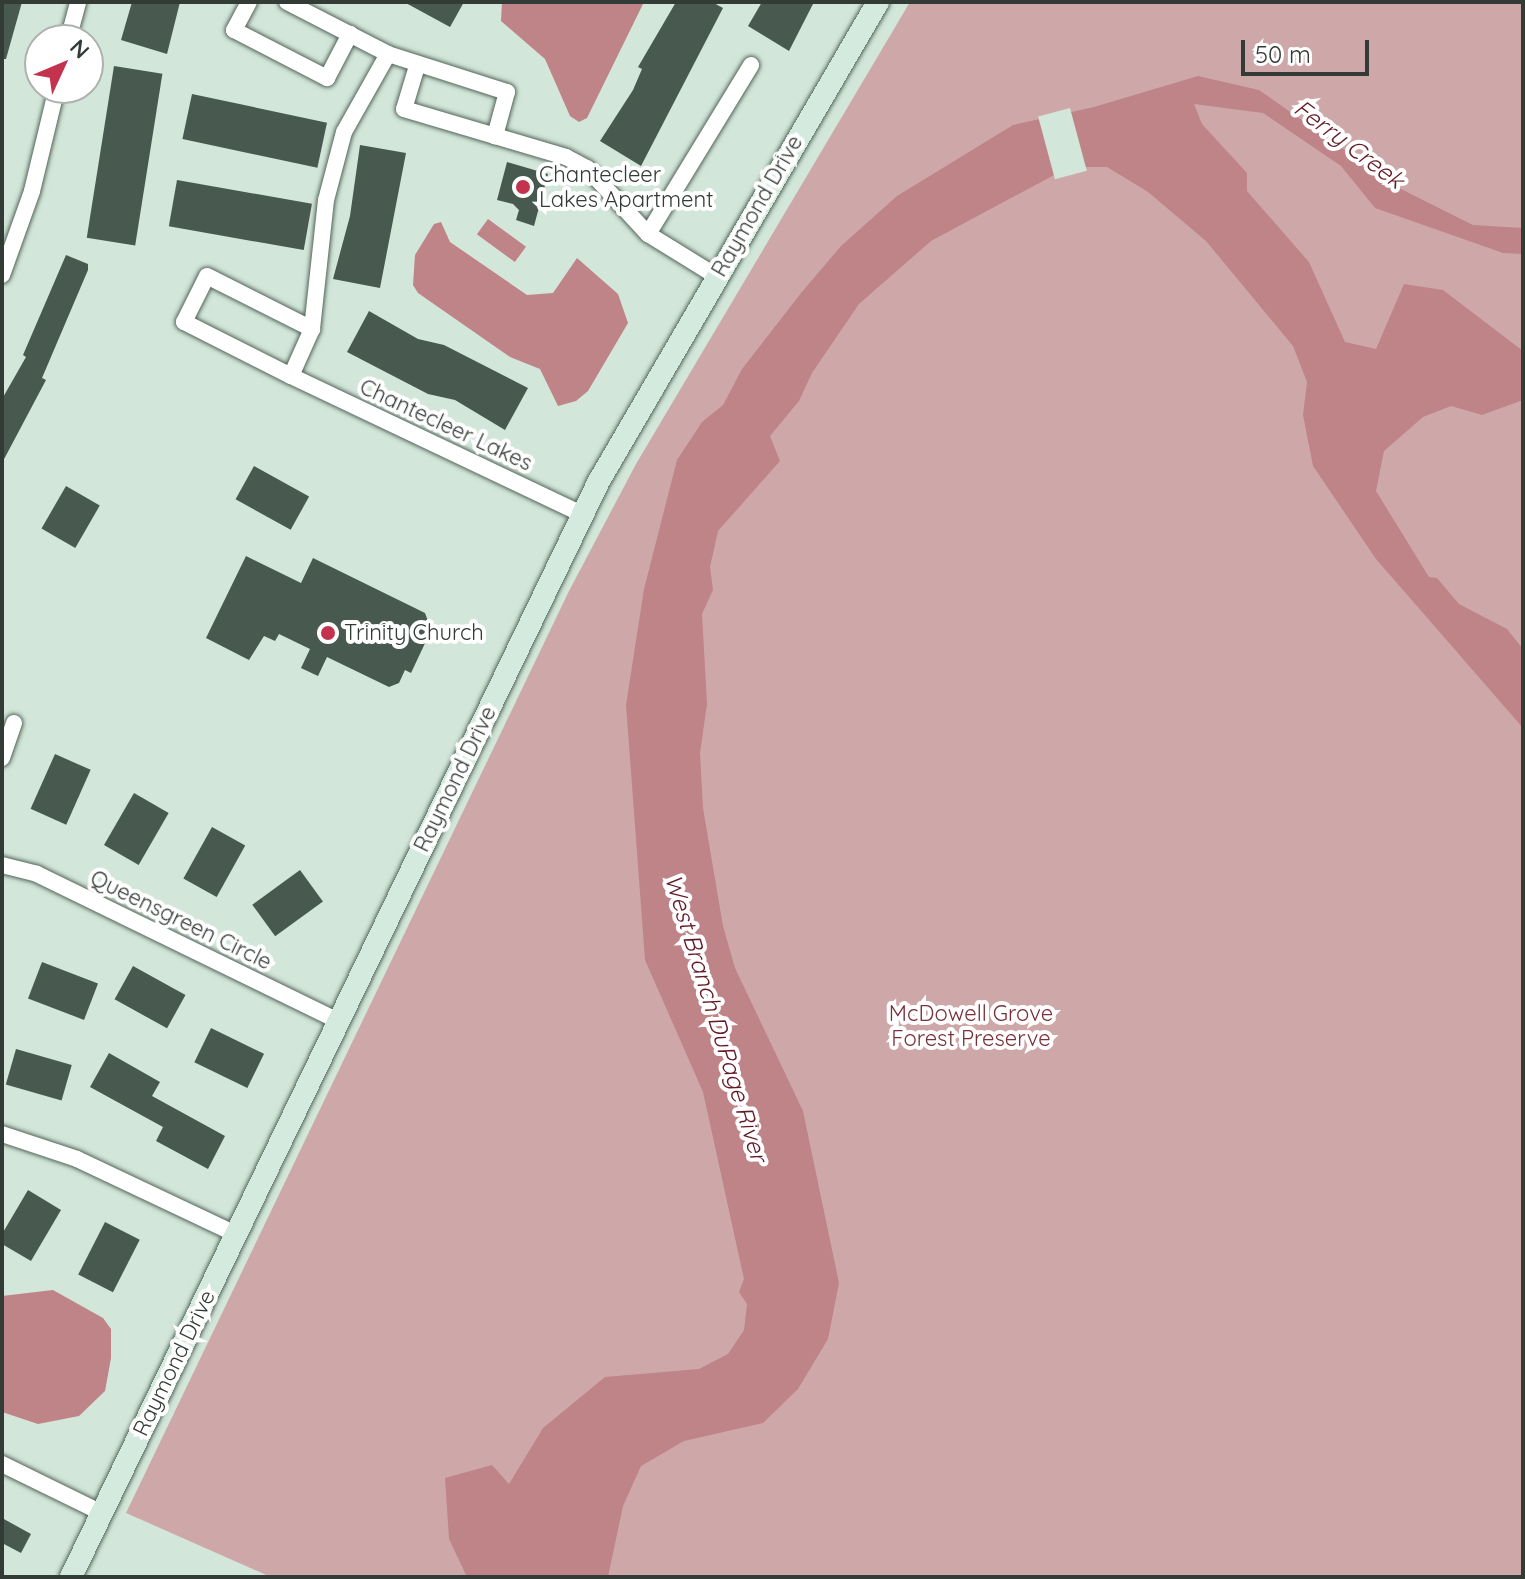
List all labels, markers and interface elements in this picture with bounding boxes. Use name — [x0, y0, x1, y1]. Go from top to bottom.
north arrow — [24, 24, 104, 104]
scale bar — [1245, 24, 1373, 74]
text: N — [64, 33, 96, 64]
text: 50 m — [1255, 39, 1311, 69]
water label: Ferry Creek — [1289, 93, 1409, 195]
street label: Raymond Drive — [706, 131, 808, 281]
place label: Chantecleer Lakes Apartment — [539, 161, 714, 212]
marker: Chantecleer Lakes Apartment — [514, 178, 532, 196]
street label: Chantecleer Lakes — [356, 373, 536, 477]
place label: Trinity Church — [344, 620, 484, 646]
marker: Trinity Church — [319, 624, 337, 642]
street label: Raymond Drive — [408, 702, 502, 856]
street label: Queensgreen Circle — [86, 865, 276, 975]
water label: West Branch DuPage River — [659, 871, 773, 1165]
park label: McDowell Grove Forest Preserve — [889, 1000, 1053, 1052]
street label: Raymond Drive — [127, 1286, 221, 1440]

